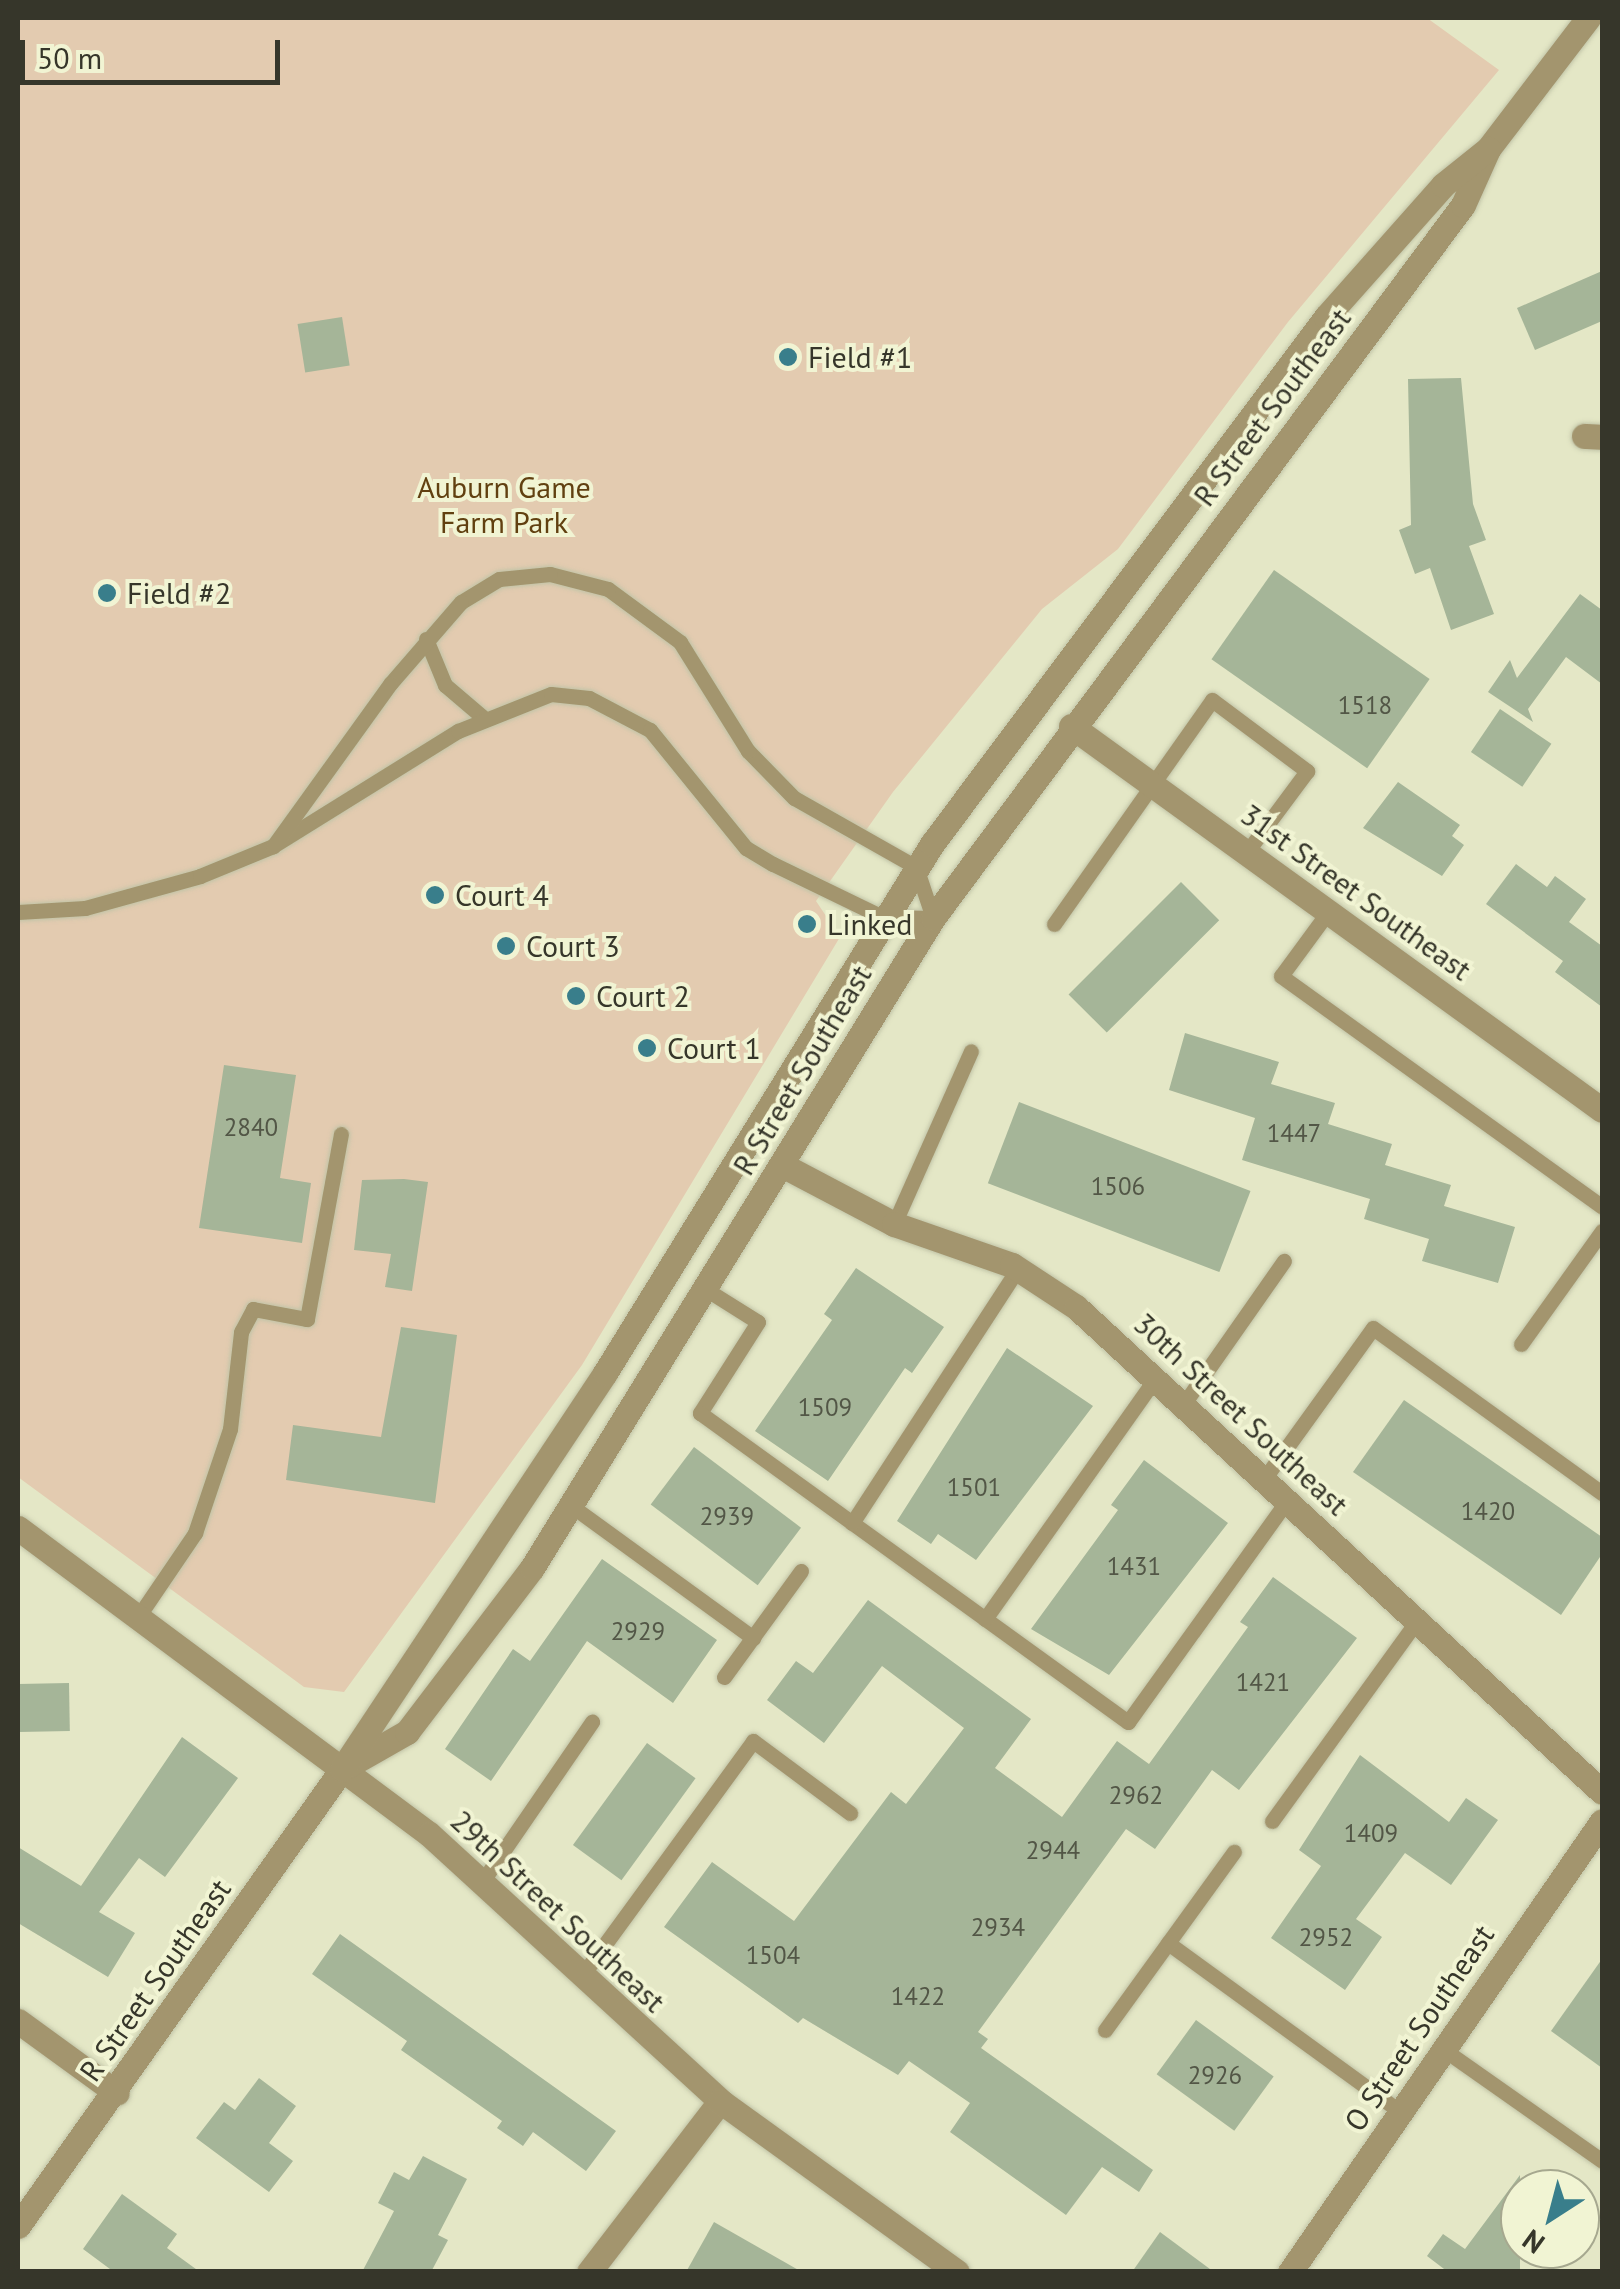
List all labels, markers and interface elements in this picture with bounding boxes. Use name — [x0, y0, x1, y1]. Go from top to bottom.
scale bar — [25, 20, 285, 82]
text: 50 m — [37, 38, 102, 77]
street label: R Street Southeast — [1186, 301, 1358, 513]
place label: Field #1 — [808, 339, 912, 375]
marker: Field #1 — [777, 346, 799, 368]
park label: Auburn Game Farm Park — [417, 469, 591, 540]
place label: Field #2 — [127, 575, 231, 611]
marker: Field #2 — [96, 582, 118, 604]
house number: 1518 — [1338, 690, 1392, 720]
street label: 31st Street Southeast — [1234, 796, 1478, 988]
place label: Court 4 — [455, 877, 549, 913]
marker: Court 4 — [424, 884, 446, 906]
place label: Linked — [827, 906, 912, 942]
marker: Linked — [796, 913, 818, 935]
place label: Court 3 — [526, 928, 620, 964]
marker: Court 3 — [495, 935, 517, 957]
street label: R Street Southeast — [725, 959, 879, 1181]
place label: Court 2 — [596, 978, 690, 1014]
marker: Court 2 — [565, 985, 587, 1007]
place label: Court 1 — [667, 1030, 761, 1066]
marker: Court 1 — [636, 1037, 658, 1059]
house number: 2840 — [224, 1112, 278, 1142]
house number: 1447 — [1267, 1118, 1321, 1148]
house number: 1506 — [1091, 1171, 1145, 1201]
street label: 30th Street Southeast — [1126, 1305, 1356, 1523]
house number: 1509 — [798, 1392, 852, 1422]
house number: 1501 — [947, 1472, 1001, 1502]
house number: 1420 — [1461, 1496, 1515, 1526]
house number: 2939 — [700, 1501, 754, 1531]
house number: 1431 — [1107, 1551, 1161, 1581]
house number: 2929 — [611, 1616, 665, 1646]
house number: 1421 — [1236, 1667, 1290, 1697]
house number: 2962 — [1109, 1780, 1163, 1810]
street label: 29th Street Southeast — [443, 1802, 673, 2020]
house number: 1409 — [1344, 1818, 1398, 1848]
house number: 2944 — [1026, 1835, 1080, 1865]
street label: R Street Southeast — [72, 1872, 238, 2088]
house number: 2934 — [971, 1912, 1025, 1942]
street label: O Street Southeast — [1337, 1918, 1501, 2138]
house number: 2952 — [1299, 1922, 1353, 1952]
house number: 1504 — [746, 1940, 800, 1970]
house number: 1422 — [891, 1981, 945, 2011]
house number: 2926 — [1188, 2060, 1242, 2090]
north arrow — [1500, 2169, 1600, 2269]
text: N — [1515, 2222, 1552, 2262]

